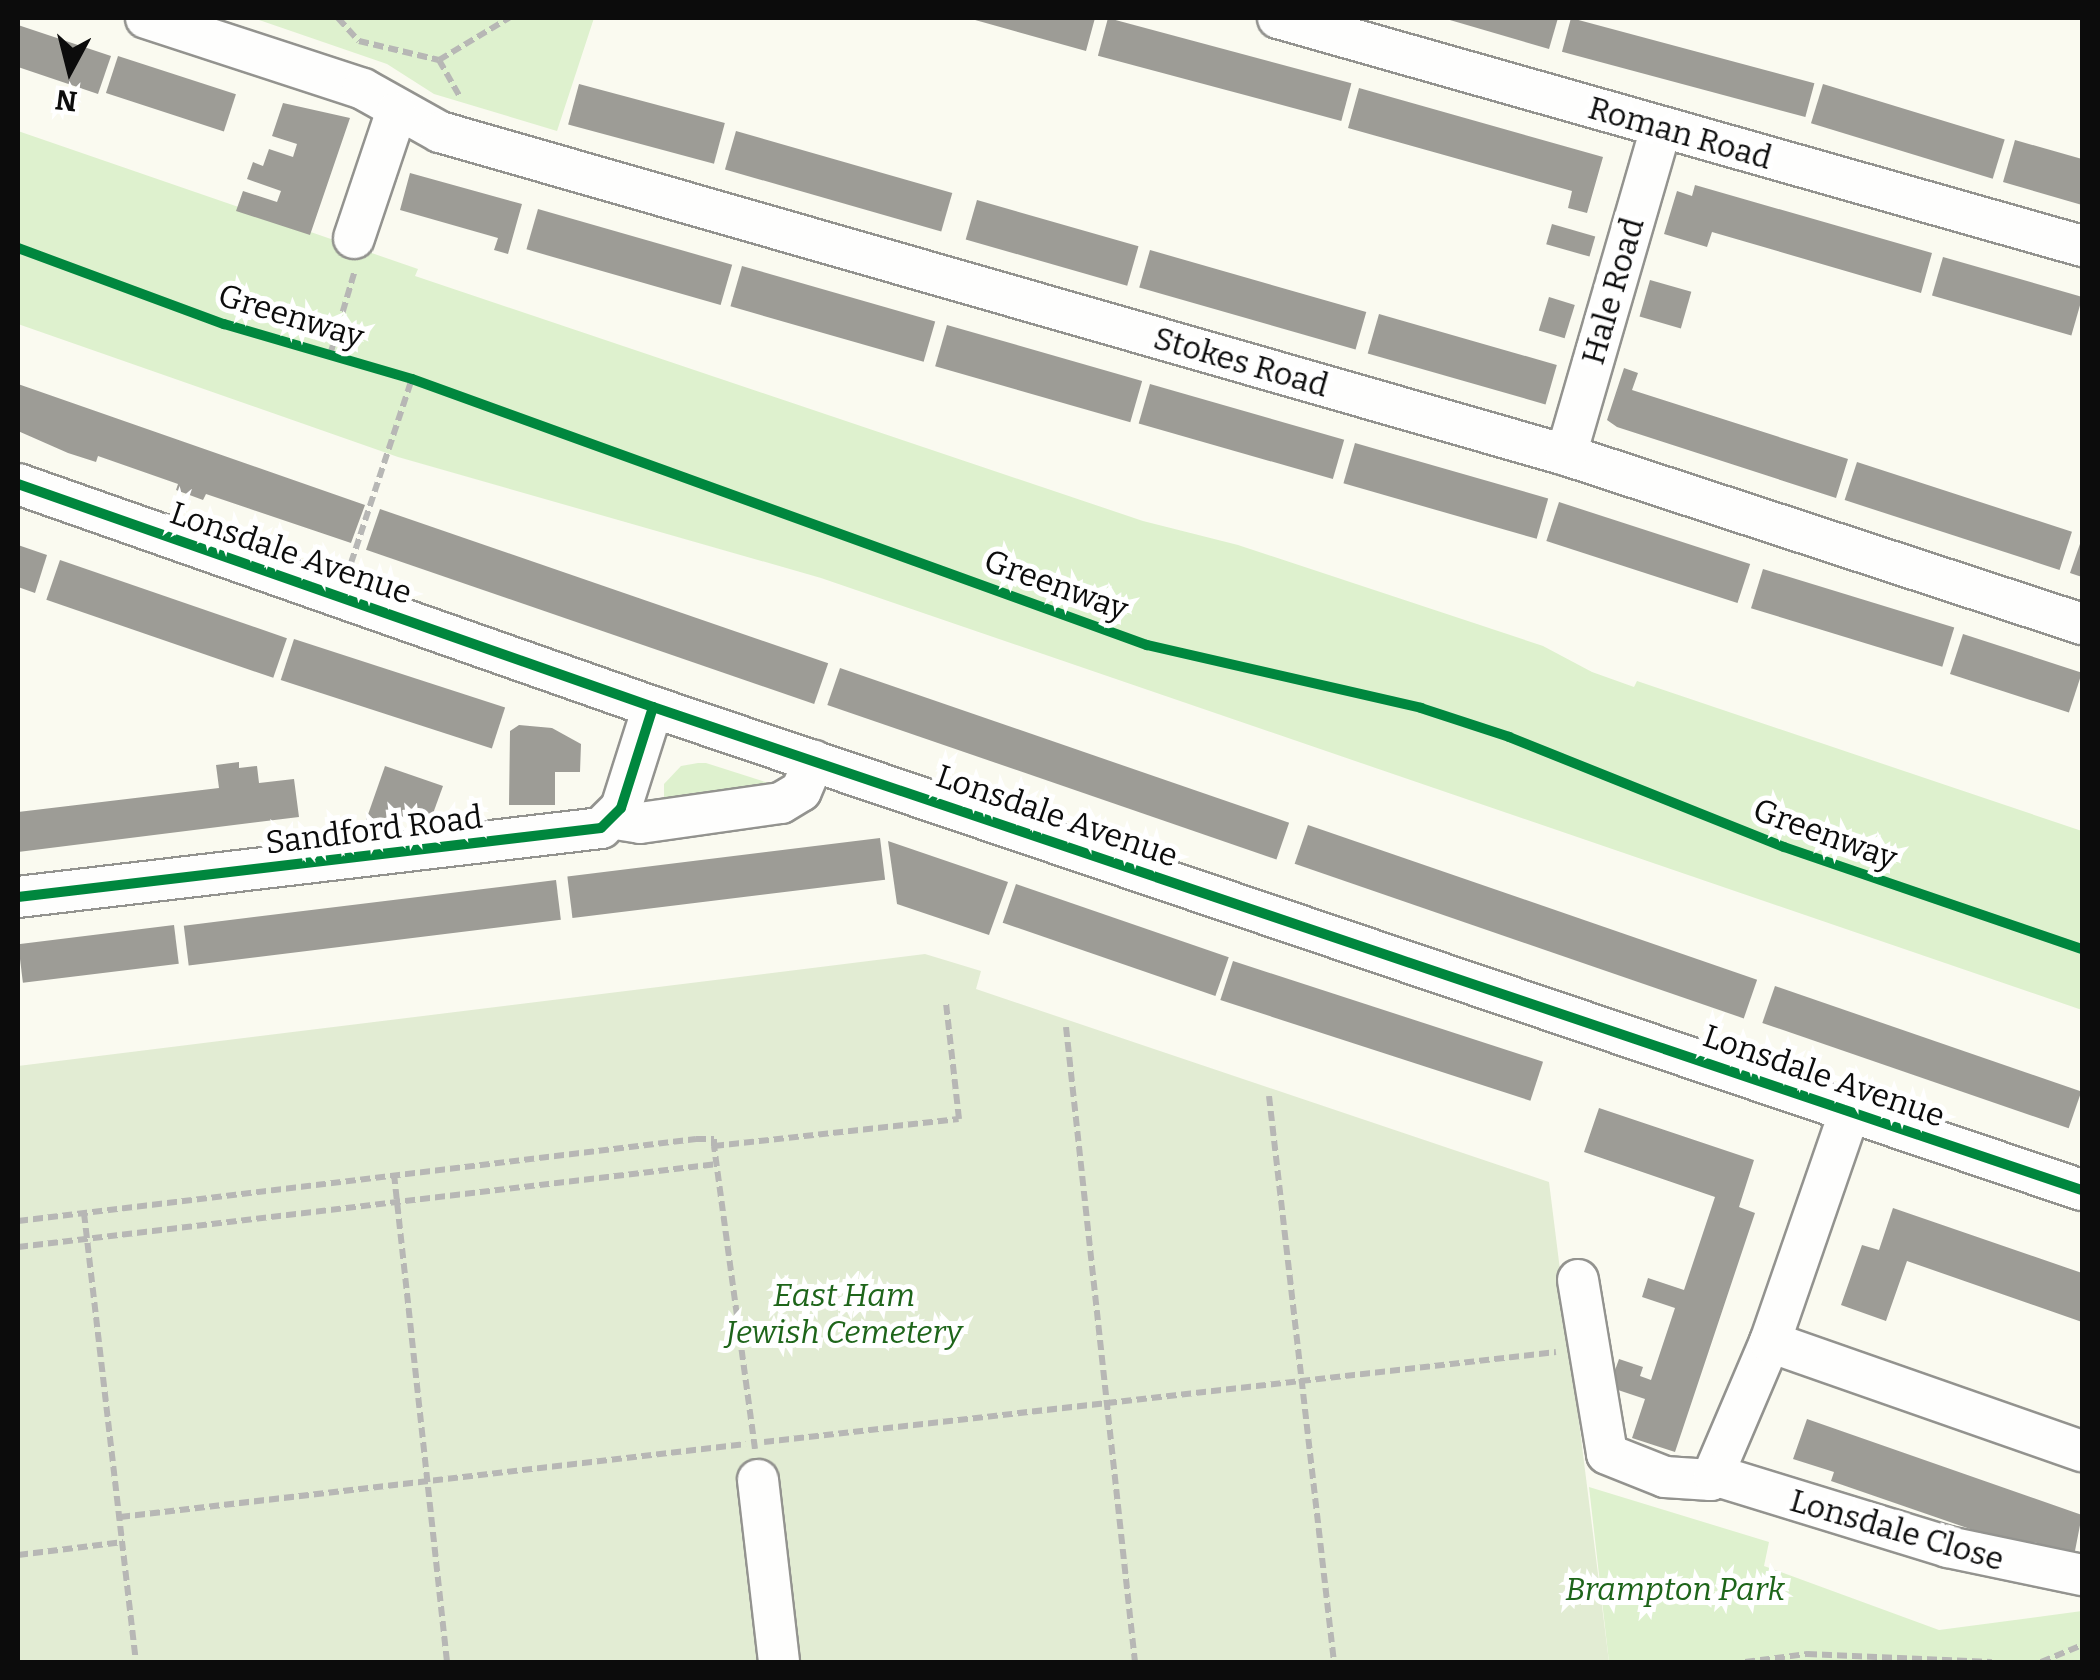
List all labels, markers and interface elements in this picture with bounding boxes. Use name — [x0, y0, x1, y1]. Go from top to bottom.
north arrow — [20, 20, 120, 120]
text: N — [54, 83, 79, 118]
street label: Roman Road — [1584, 89, 1776, 177]
street label: Hale Road — [1574, 213, 1652, 369]
street label: Greenway — [214, 276, 368, 356]
street label: Stokes Road — [1149, 319, 1333, 405]
street label: Lonsdale Avenue — [165, 494, 417, 612]
street label: Greenway — [979, 541, 1133, 629]
street label: Lonsdale Avenue — [931, 757, 1183, 875]
street label: Greenway — [1748, 790, 1902, 878]
street label: Sandford Road — [263, 798, 485, 862]
street label: Lonsdale Avenue — [1698, 1017, 1950, 1135]
park label: East Ham Jewish Cemetery — [726, 1277, 962, 1352]
street label: Lonsdale Close — [1786, 1481, 2008, 1579]
park label: Brampton Park — [1565, 1570, 1785, 1608]

